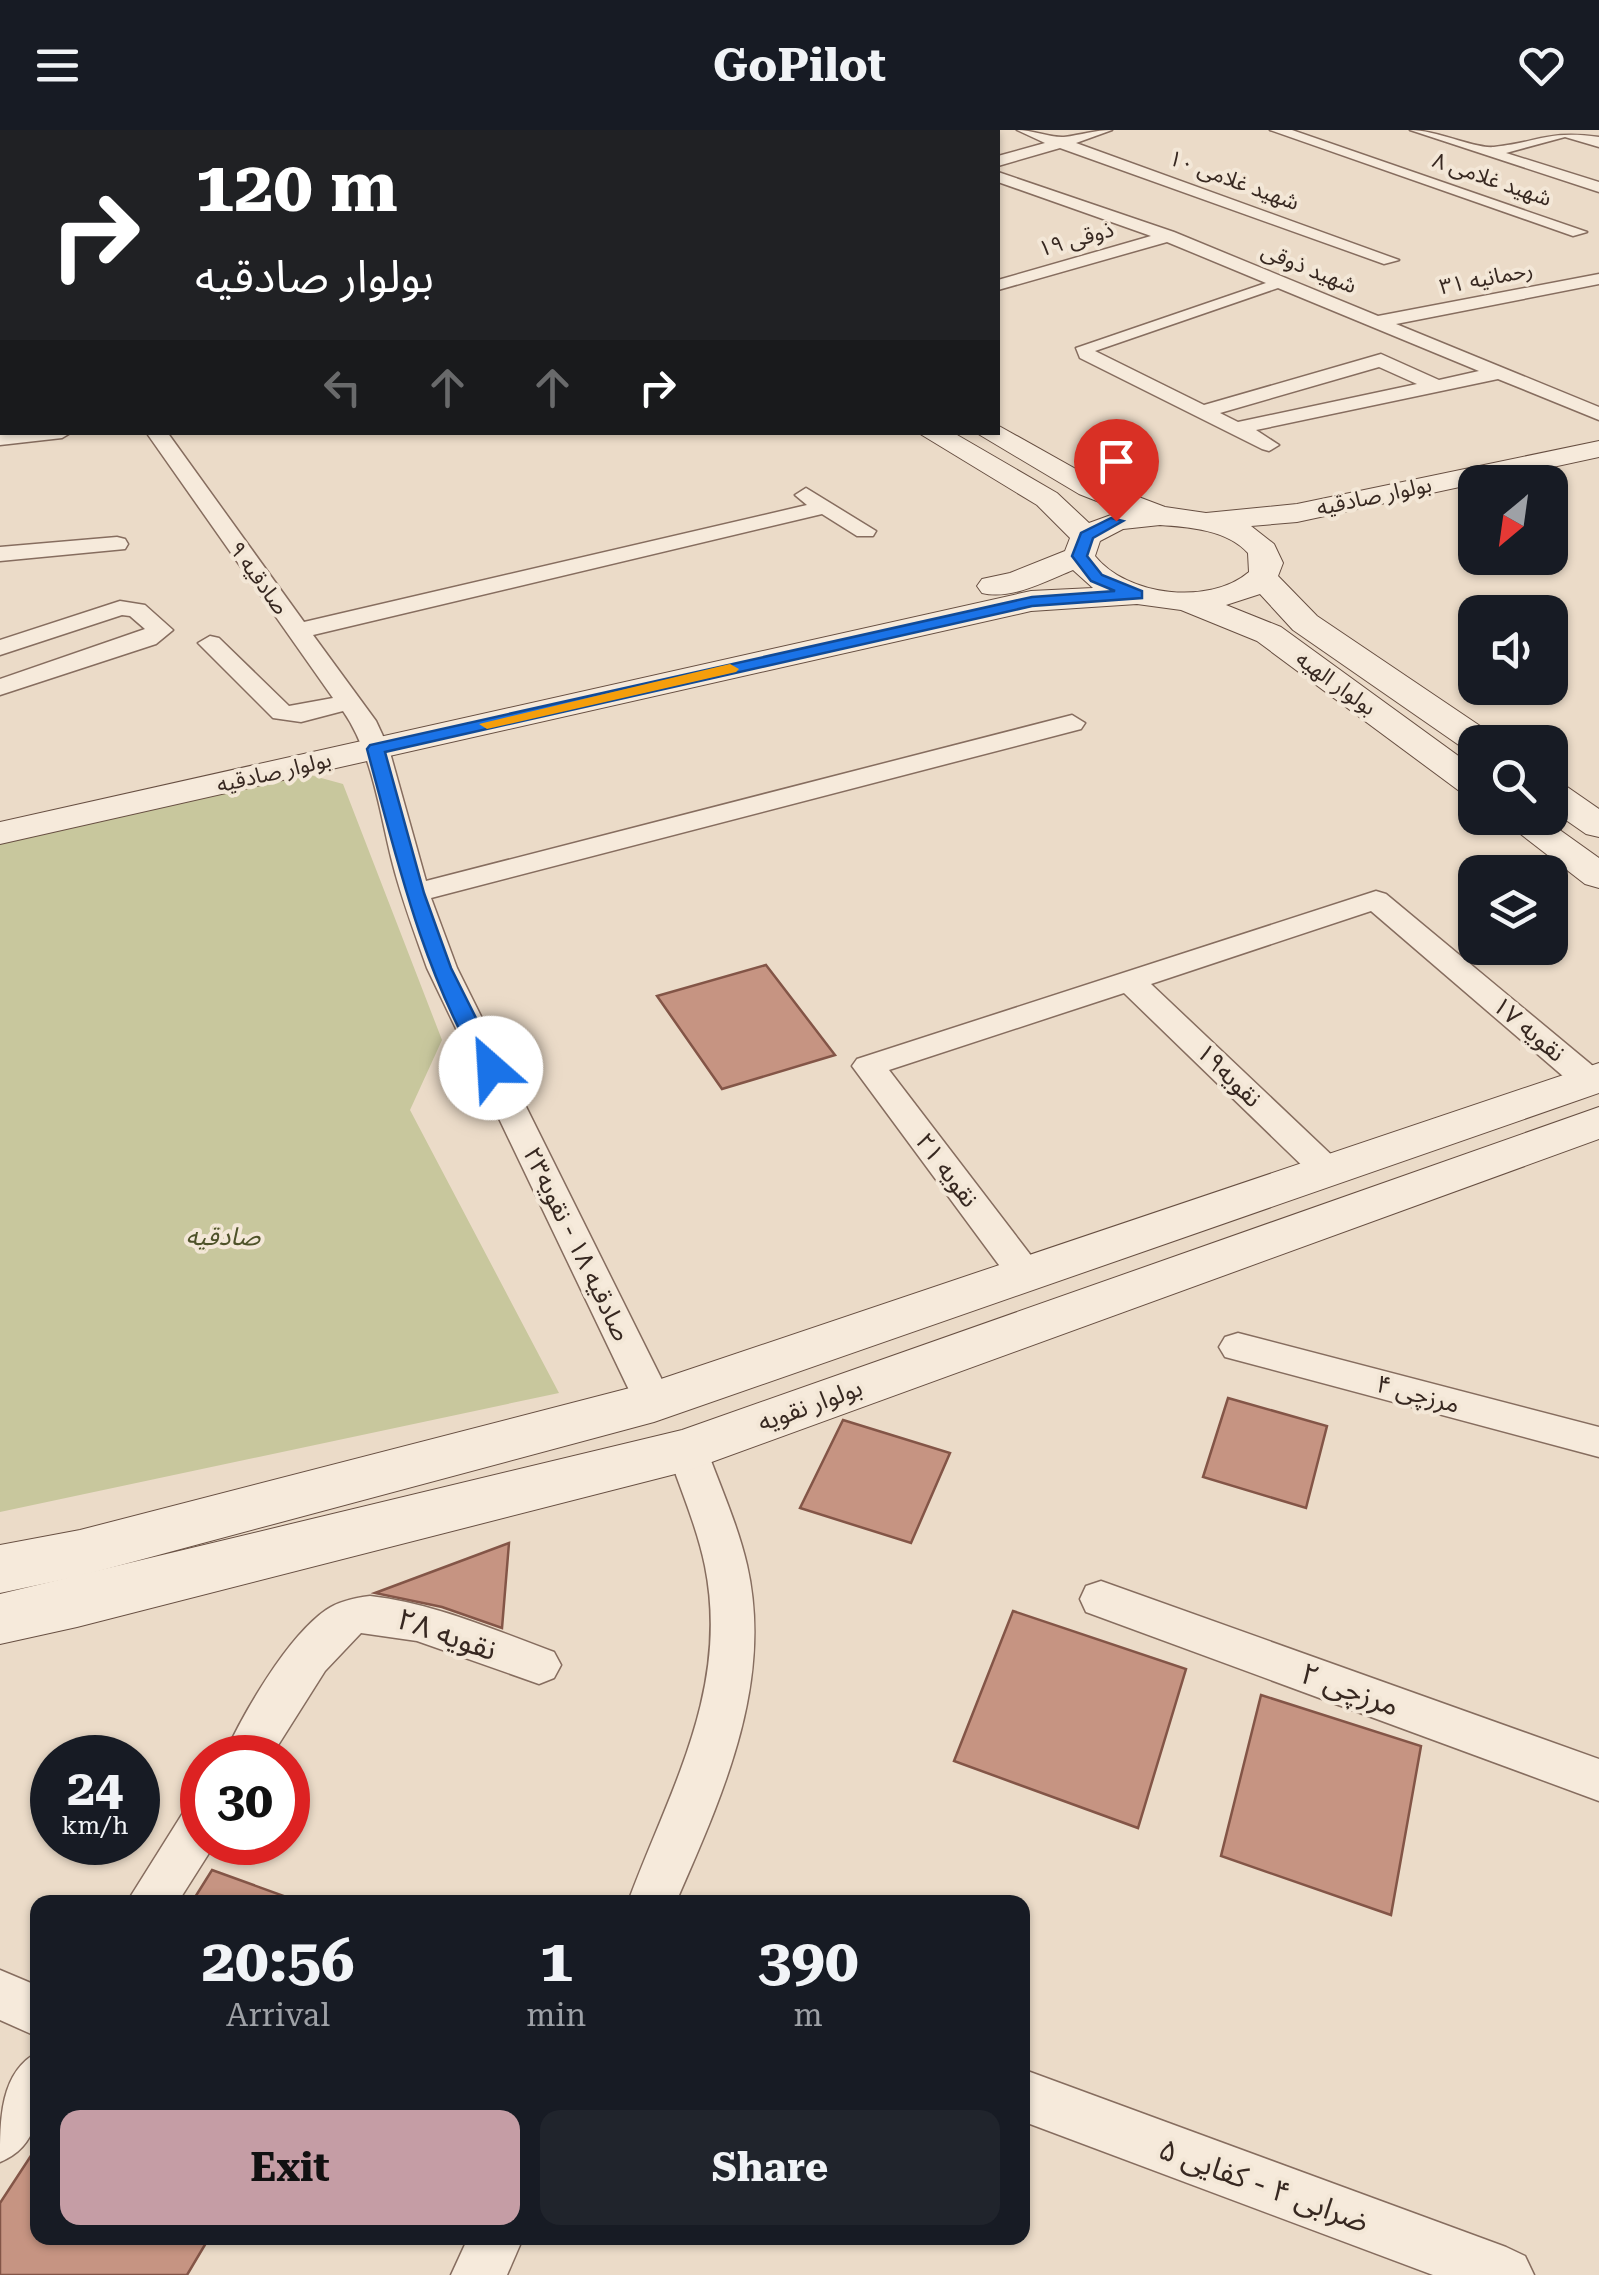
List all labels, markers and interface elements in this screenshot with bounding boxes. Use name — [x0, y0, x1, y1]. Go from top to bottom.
icon: menu — [30, 38, 85, 93]
icon: heart — [1514, 38, 1569, 93]
text: GoPilot — [713, 39, 886, 92]
street label: شهید غلامی ۱۰ — [1166, 145, 1302, 215]
text: 120 m — [195, 146, 398, 228]
street label: شهید غلامی ۸ — [1429, 147, 1555, 211]
icon: right — [30, 170, 160, 300]
street label: ذوقی ۱۹ — [1036, 216, 1116, 262]
street label: شهید ذوقی — [1258, 238, 1360, 298]
text: بولوار صادقیه — [195, 250, 434, 303]
street label: رحمانیه ۳۱ — [1437, 257, 1535, 300]
icon: left — [315, 360, 370, 415]
icon: ahead — [420, 360, 475, 415]
icon: ahead — [525, 360, 580, 415]
icon: right — [630, 360, 685, 415]
pin — [1074, 419, 1159, 522]
icon: arrive — [1089, 434, 1144, 489]
north arrow — [1458, 465, 1568, 575]
map controls — [1458, 465, 1568, 965]
street label: بولوار صادقیه — [1314, 472, 1434, 521]
street label: صادقیه ۹ — [224, 537, 294, 619]
button: sound — [1458, 595, 1568, 705]
street label: بولوار الهیه — [1291, 646, 1381, 721]
button: search — [1458, 725, 1568, 835]
street label: بولوار صادقیه — [214, 747, 334, 798]
button: layers — [1458, 855, 1568, 965]
street label: نقویه ۱۷ — [1487, 990, 1571, 1068]
position arrow — [439, 1016, 543, 1120]
street label: نقویه۱۹ — [1190, 1037, 1268, 1113]
street label: نقویه ۲۱ — [910, 1127, 984, 1213]
street label: صادقیه ۱۸ - نقویه۲۳ — [517, 1142, 637, 1346]
park label: صادقیه — [186, 1222, 262, 1251]
street label: مرزچی ۴ — [1373, 1369, 1463, 1420]
street label: بولوار نقویه — [754, 1373, 866, 1437]
street label: نقویه ۲۸ — [393, 1601, 501, 1667]
street label: مرزچی ۲ — [1295, 1655, 1404, 1725]
speed limit sign: 30 — [180, 1735, 310, 1865]
text: 24 — [67, 1759, 123, 1817]
text: km/h — [62, 1811, 128, 1840]
text: 20:56 — [201, 1925, 355, 1996]
text: 1 — [539, 1925, 573, 1996]
text: 390 — [758, 1925, 859, 1996]
text: Arrival — [226, 1996, 330, 2034]
text: min — [526, 1996, 586, 2034]
text: m — [794, 1996, 823, 2034]
button: Exit — [60, 2110, 520, 2225]
button: Share — [540, 2110, 1000, 2225]
street label: ضرابی ۴ - کفایی ۵ — [1154, 2131, 1374, 2239]

